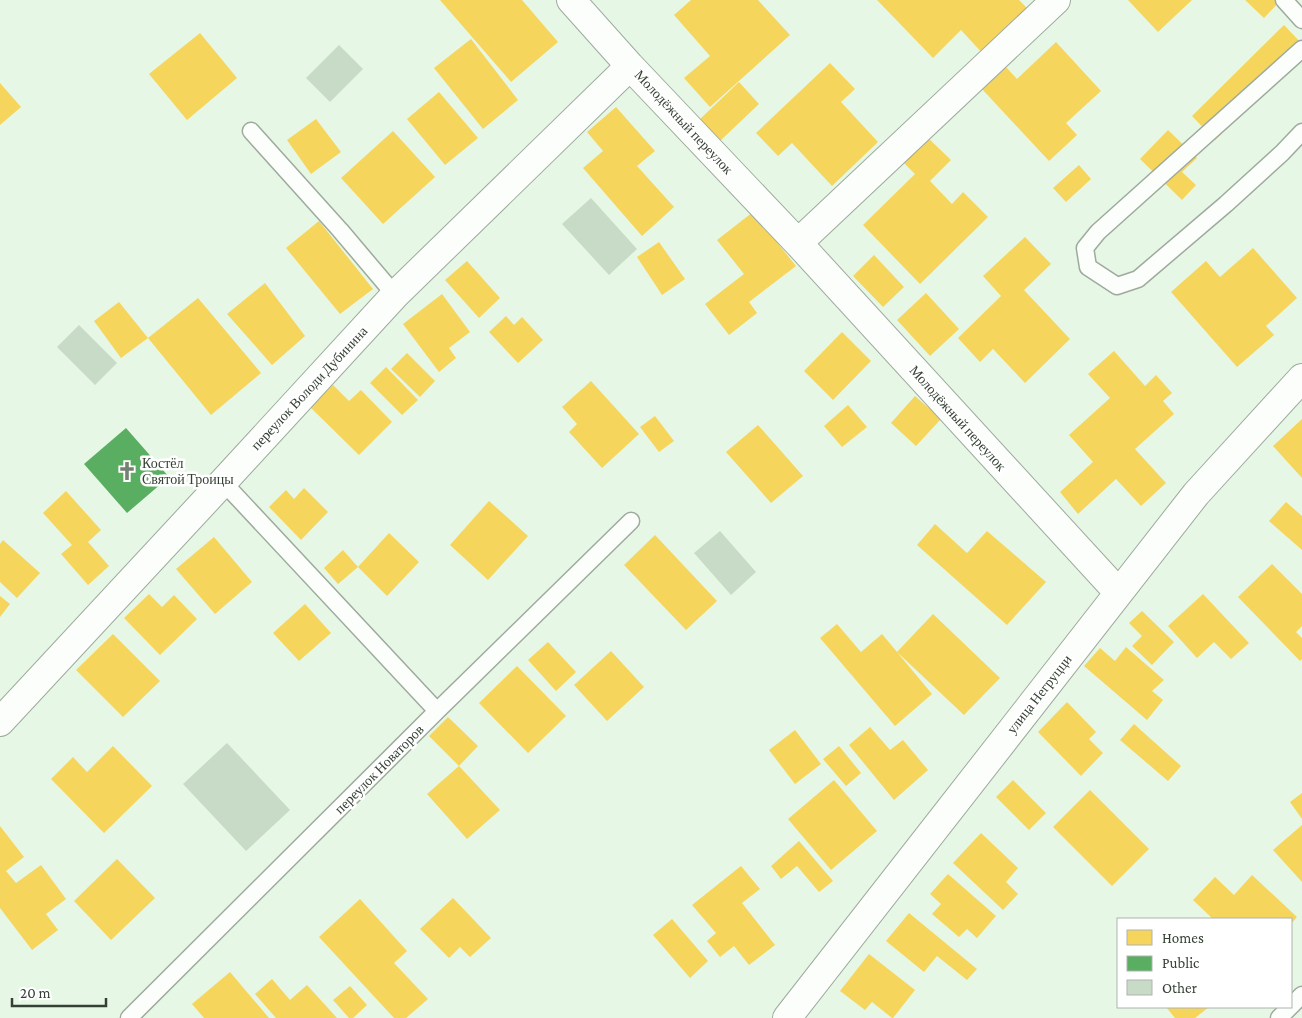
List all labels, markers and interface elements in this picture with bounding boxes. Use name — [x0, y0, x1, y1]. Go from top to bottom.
street label: Молодёжный переулок — [632, 67, 736, 177]
street label: переулок Володи Дубинина — [248, 322, 371, 453]
street label: Молодёжный переулок — [906, 362, 1010, 474]
place label: Костёл Святой Троицы — [142, 455, 234, 487]
church icon: Костёл Святой Троицы — [116, 460, 138, 482]
street label: улица Негруцци — [1003, 651, 1075, 737]
street label: переулок Новаторов — [331, 721, 427, 817]
legend — [1117, 918, 1292, 1008]
text: Homes — [1162, 930, 1204, 946]
text: Public — [1162, 955, 1200, 971]
scale bar — [12, 976, 106, 1008]
text: Other — [1162, 980, 1198, 996]
text: 20 m — [20, 985, 51, 1001]

